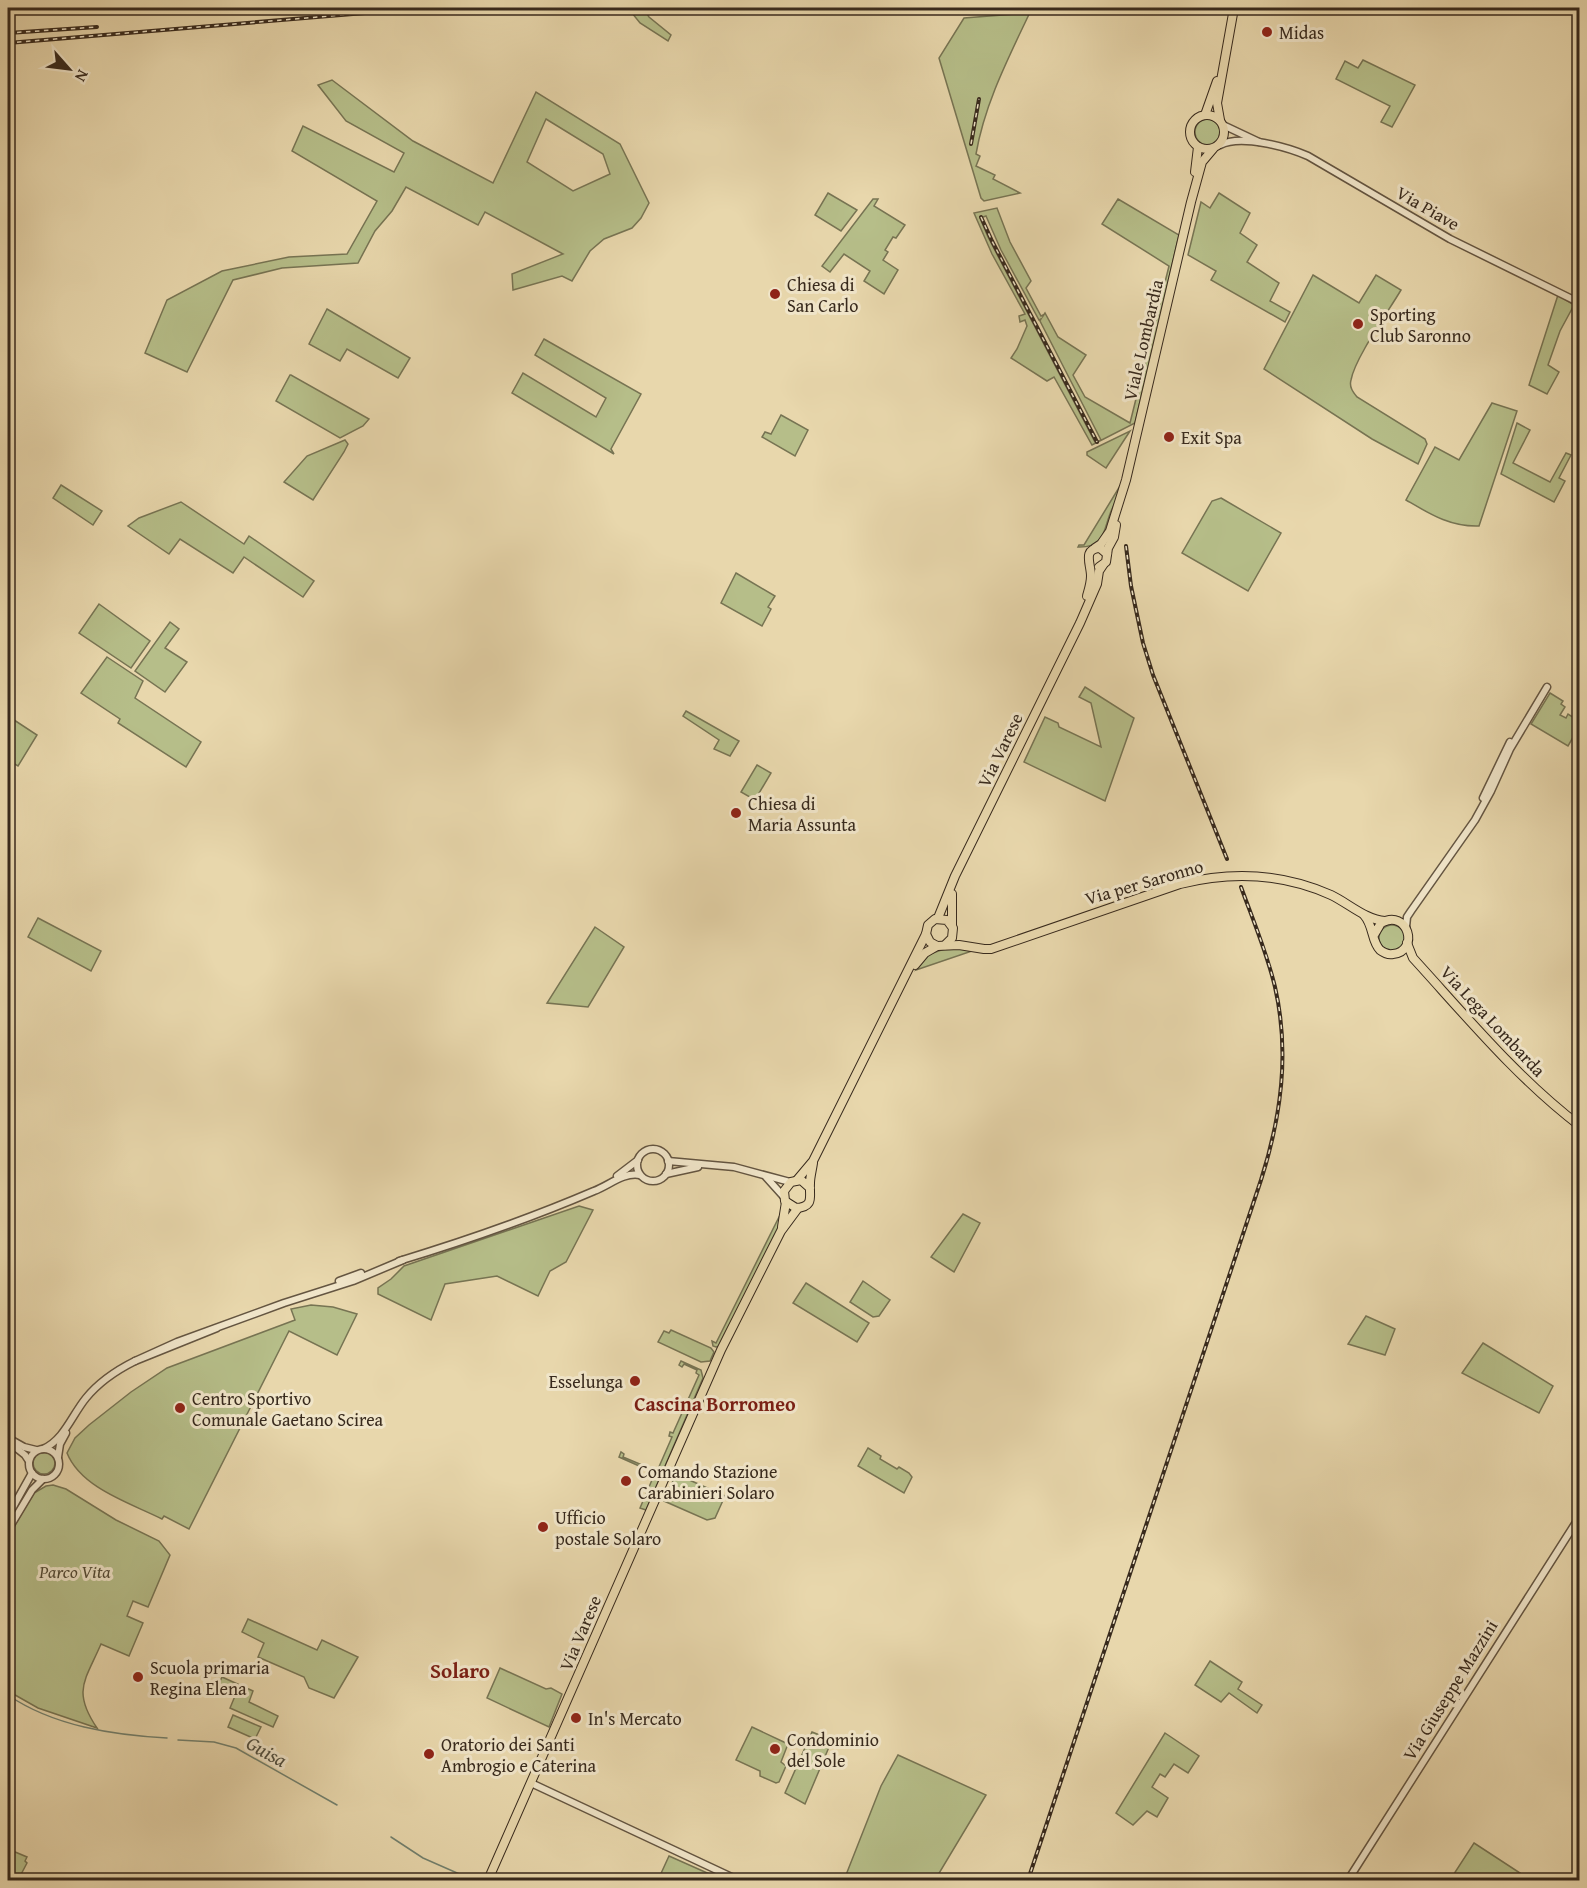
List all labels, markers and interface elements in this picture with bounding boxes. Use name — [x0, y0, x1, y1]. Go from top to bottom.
place label: Midas — [1279, 19, 1324, 46]
marker: Midas — [1260, 25, 1274, 39]
north arrow — [39, 39, 99, 99]
text: N — [69, 66, 95, 87]
street label: Via Piave — [1391, 179, 1465, 237]
place label: Chiesa di San Carlo — [787, 271, 858, 319]
street label: Viale Lombardia — [1116, 276, 1170, 403]
marker: Chiesa di San Carlo — [768, 287, 782, 301]
place label: Sporting Club Saronno — [1370, 301, 1471, 349]
marker: Sporting Club Saronno — [1351, 317, 1365, 331]
place label: Exit Spa — [1181, 424, 1242, 451]
marker: Exit Spa — [1162, 430, 1176, 444]
street label: Via Varese — [970, 708, 1030, 792]
place label: Chiesa di Maria Assunta — [748, 790, 857, 838]
marker: Chiesa di Maria Assunta — [729, 806, 743, 820]
street label: Via per Saronno — [1082, 852, 1206, 912]
street label: Via Lega Lombarda — [1434, 959, 1552, 1083]
place label: Esselunga — [549, 1368, 623, 1395]
marker: Esselunga — [628, 1374, 642, 1388]
place label: Centro Sportivo Comunale Gaetano Scirea — [192, 1385, 384, 1433]
district label: Cascina Borromeo — [634, 1389, 796, 1418]
marker: Centro Sportivo Comunale Gaetano Scirea — [173, 1401, 187, 1415]
place label: Comando Stazione Carabinieri Solaro — [638, 1458, 777, 1506]
marker: Comando Stazione Carabinieri Solaro — [619, 1474, 633, 1488]
place label: Ufficio postale Solaro — [555, 1504, 661, 1552]
marker: Ufficio postale Solaro — [536, 1520, 550, 1534]
park label: Parco Vita — [38, 1558, 111, 1585]
street label: Via Varese — [552, 1591, 608, 1675]
street label: Via Giuseppe Mazzini — [1396, 1614, 1504, 1766]
place label: Scuola primaria Regina Elena — [150, 1654, 270, 1702]
district label: Solaro — [430, 1655, 490, 1686]
marker: Scuola primaria Regina Elena — [131, 1670, 145, 1684]
place label: In's Mercato — [588, 1705, 682, 1732]
marker: In's Mercato — [569, 1711, 583, 1725]
place label: Condominio del Sole — [787, 1726, 879, 1774]
water label: Guisa — [241, 1728, 293, 1774]
place label: Oratorio dei Santi Ambrogio e Caterina — [441, 1731, 597, 1779]
marker: Condominio del Sole — [768, 1742, 782, 1756]
marker: Oratorio dei Santi Ambrogio e Caterina — [422, 1747, 436, 1761]

